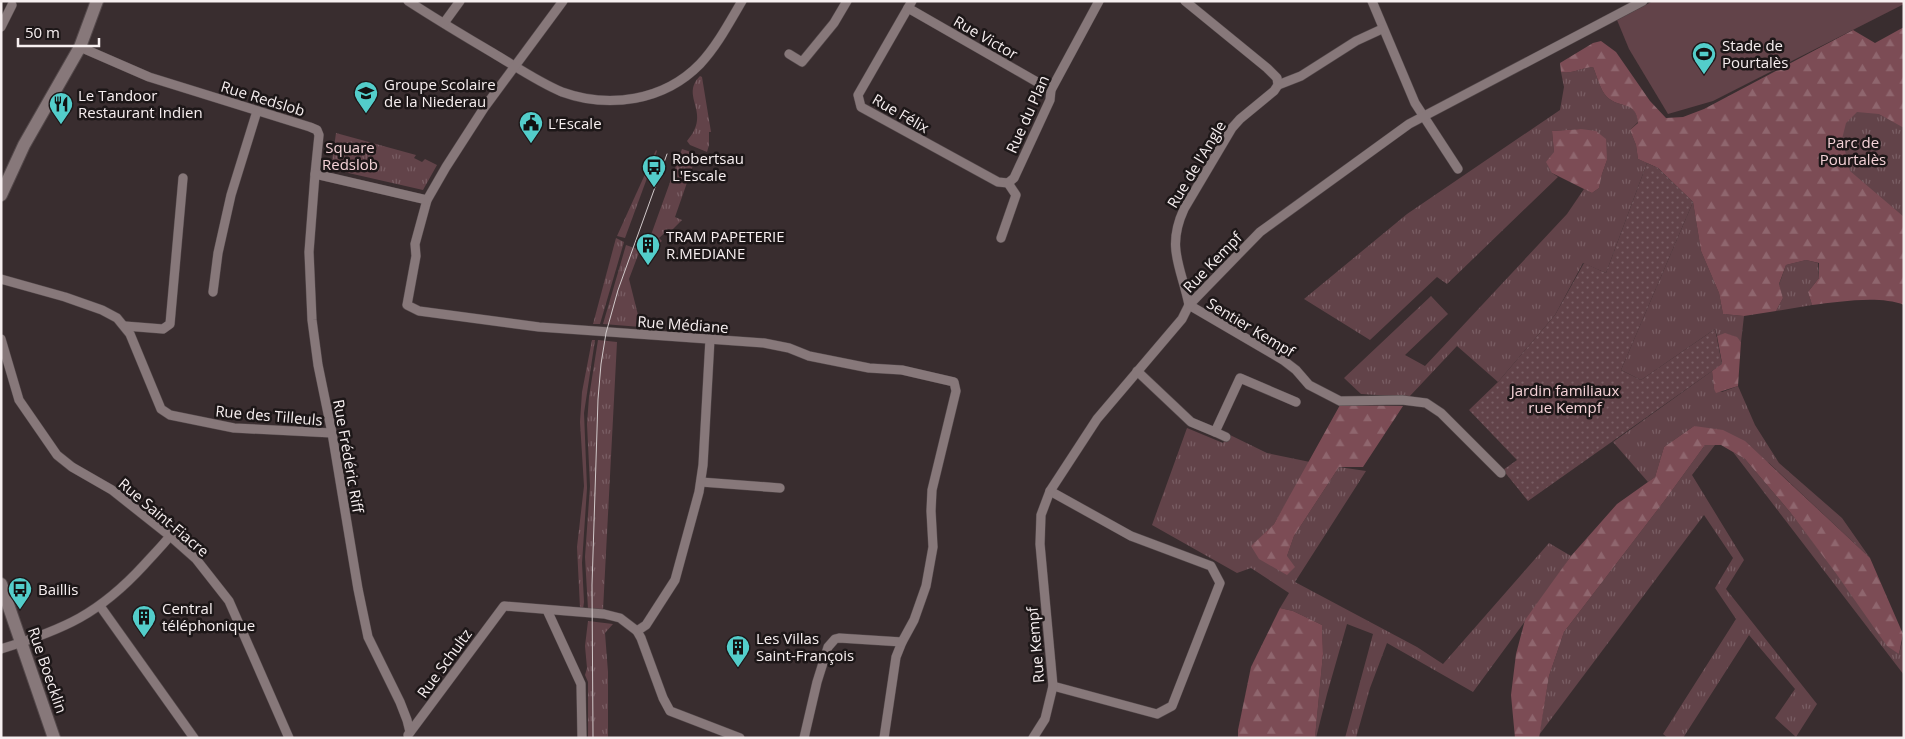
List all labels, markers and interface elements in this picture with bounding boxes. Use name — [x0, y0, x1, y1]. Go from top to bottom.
street label: Rue Victor — [950, 11, 1022, 63]
scale bar — [18, 15, 99, 47]
text: 50 m — [25, 22, 60, 42]
place label: Stade de Pourtalès — [1722, 35, 1788, 72]
sports icon: Stade de Pourtalès — [1691, 41, 1717, 75]
street label: Rue du Plan — [1001, 72, 1053, 156]
place label: Groupe Scolaire de la Niederau — [384, 74, 496, 111]
street label: Rue Redslob — [219, 76, 307, 120]
school or university icon: Groupe Scolaire de la Niederau — [353, 80, 379, 114]
place label: Le Tandoor Restaurant Indien — [78, 85, 203, 122]
street label: Rue Félix — [869, 89, 933, 137]
restaurant icon: Le Tandoor Restaurant Indien — [48, 91, 74, 125]
public building icon: L’Escale — [518, 110, 544, 144]
place label: L’Escale — [548, 113, 602, 133]
street label: Rue de l'Angle — [1162, 117, 1230, 211]
park label: Parc de Pourtalès — [1820, 132, 1886, 169]
park label: Square Redslob — [322, 137, 378, 174]
place label: Robertsau L'Escale — [672, 148, 744, 185]
bus stop icon: Robertsau L'Escale — [641, 154, 667, 188]
place label: TRAM PAPETERIE R.MEDIANE — [666, 226, 785, 263]
street label: Rue Kempf — [1178, 227, 1246, 296]
building icon: TRAM PAPETERIE R.MEDIANE — [635, 232, 661, 266]
street label: Sentier Kempf — [1203, 293, 1299, 362]
street label: Rue Médiane — [637, 311, 729, 337]
park label: Jardin familiaux rue Kempf — [1509, 380, 1619, 417]
street label: Rue Frédéric Riff — [329, 398, 369, 515]
street label: Rue des Tilleuls — [215, 400, 323, 430]
street label: Rue Saint-Fiacre — [115, 473, 213, 561]
bus stop icon: Baillis — [7, 576, 33, 610]
place label: Baillis — [38, 579, 78, 599]
place label: Central téléphonique — [162, 598, 255, 635]
building icon: Central téléphonique — [131, 604, 157, 638]
street label: Rue Kempf — [1022, 605, 1048, 684]
street label: Rue Boecklin — [24, 624, 72, 716]
street label: Rue Schultz — [412, 624, 476, 702]
place label: Les Villas Saint-François — [756, 628, 854, 665]
building icon: Les Villas Saint-François — [725, 634, 751, 668]

